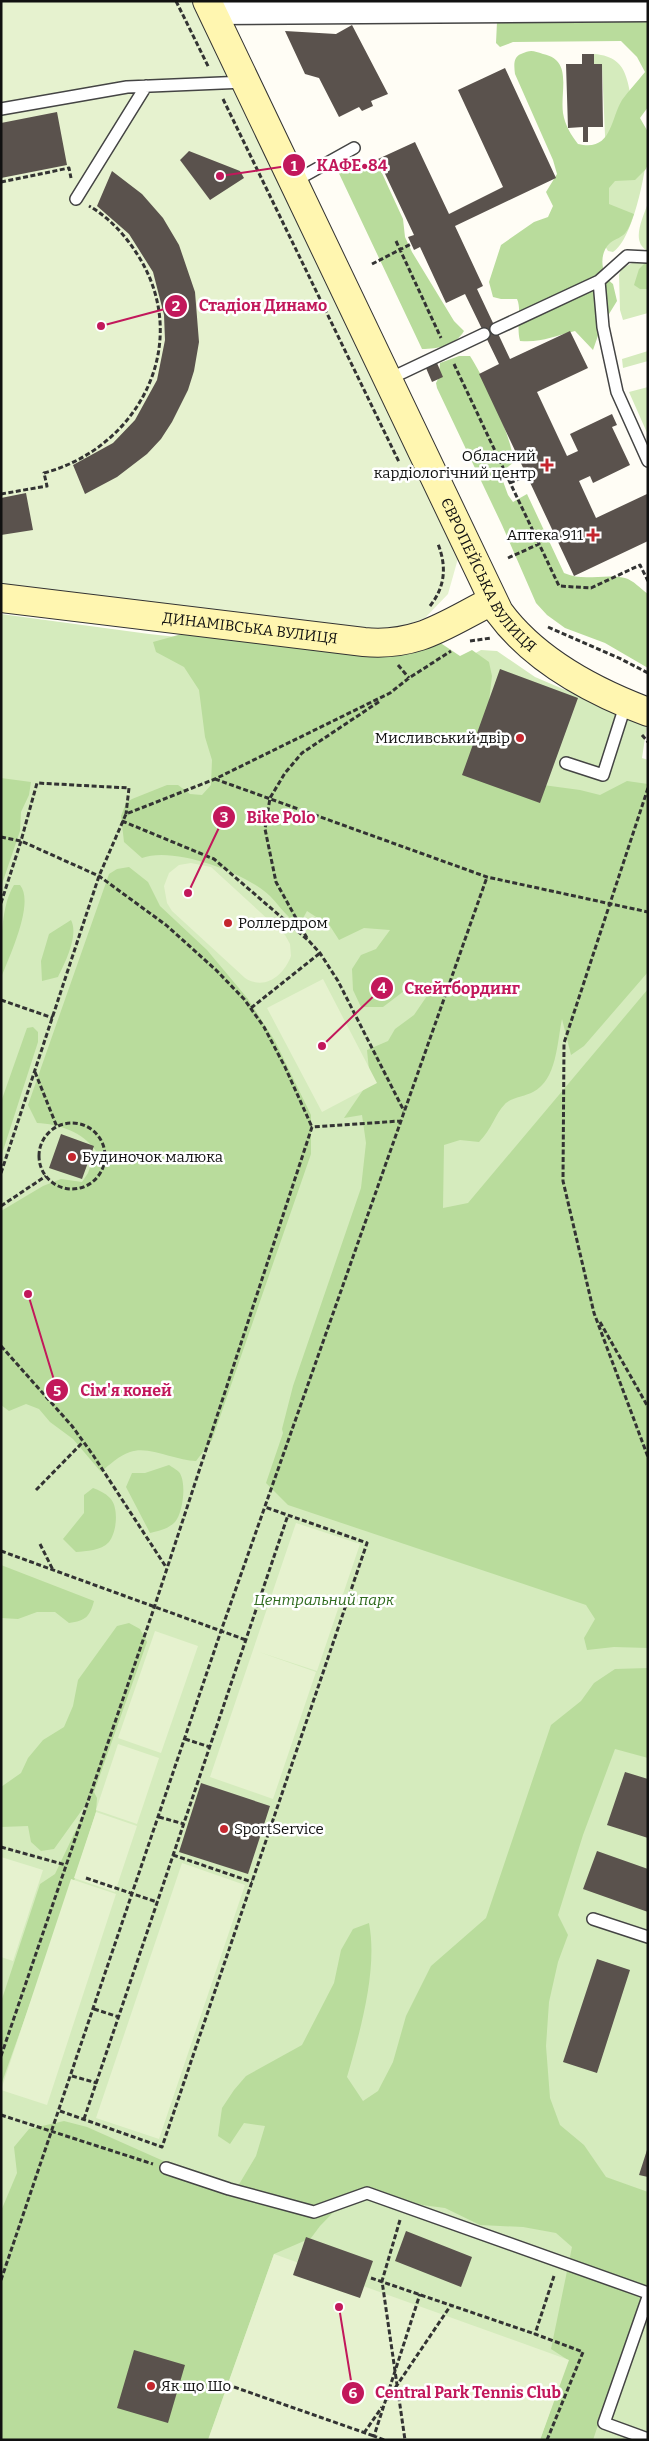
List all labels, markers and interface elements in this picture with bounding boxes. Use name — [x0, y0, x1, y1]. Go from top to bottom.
callout: КАФЕ•84 — [282, 150, 398, 181]
text: КАФЕ•84 — [317, 156, 388, 175]
text: 1 — [291, 157, 298, 175]
callout: Стадіон Динамо — [164, 290, 337, 321]
text: Стадіон Динамо — [199, 296, 327, 315]
text: 2 — [172, 297, 180, 315]
place label: Обласний кардiологiчний центр — [374, 447, 536, 482]
marker: Обласний кардiологiчний центр — [540, 458, 554, 472]
street label: ЄВРОПЕЙСЬКА ВУЛИЦЯ — [437, 495, 540, 656]
place label: Аптека 911 — [507, 526, 583, 544]
marker: Аптека 911 — [587, 529, 599, 541]
street label: ДИНАМІВСЬКА ВУЛИЦЯ — [162, 609, 339, 648]
place label: Мисливський двір — [375, 729, 510, 747]
marker: Мисливський двір — [514, 732, 526, 744]
callout: Bike Polo — [212, 802, 326, 833]
text: 3 — [220, 808, 228, 826]
text: Bike Polo — [247, 808, 315, 827]
place label: Роллердром — [238, 914, 328, 932]
marker: Роллердром — [222, 917, 234, 929]
callout: Скейтбординг — [369, 973, 530, 1004]
text: 4 — [377, 979, 387, 997]
text: Скейтбординг — [404, 979, 520, 998]
place label: Будиночок малюка — [82, 1148, 223, 1166]
marker: Будиночок малюка — [66, 1151, 78, 1163]
callout: Сім'я коней — [45, 1375, 181, 1406]
text: Сім'я коней — [80, 1381, 172, 1400]
text: 5 — [53, 1382, 61, 1400]
park label: Центральний парк — [254, 1591, 395, 1609]
place label: SportService — [234, 1820, 324, 1838]
marker: SportService — [218, 1823, 230, 1835]
place label: Як що Шо — [161, 2377, 231, 2395]
callout: Central Park Tennis Club — [340, 2377, 571, 2408]
marker: Як що Шо — [145, 2380, 157, 2392]
text: Central Park Tennis Club — [375, 2383, 561, 2402]
text: 6 — [349, 2384, 358, 2402]

